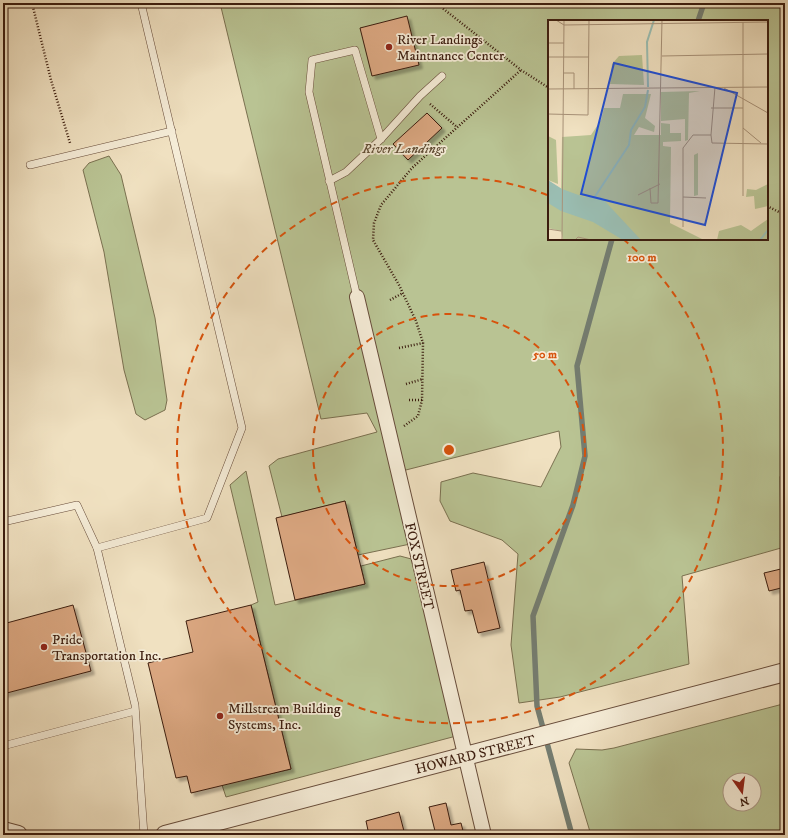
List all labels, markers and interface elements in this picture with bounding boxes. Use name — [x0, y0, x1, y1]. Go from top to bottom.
inset map — [548, 20, 768, 240]
place label: River Landings Maintnance Center — [397, 31, 505, 65]
marker: River Landings Maintnance Center — [384, 42, 394, 52]
park label: River Landings — [361, 140, 446, 158]
text: 100 m — [628, 250, 656, 265]
text: 50 m — [532, 347, 557, 362]
centre of rings — [442, 443, 456, 457]
street label: FOX STREET — [400, 521, 438, 612]
place label: Pride Transportation Inc. — [52, 631, 161, 665]
marker: Pride Transportation Inc. — [39, 642, 49, 652]
place label: Millstream Building Systems, Inc. — [228, 700, 341, 734]
marker: Millstream Building Systems, Inc. — [215, 711, 225, 721]
street label: HOWARD STREET — [413, 731, 538, 779]
north arrow — [722, 772, 762, 812]
text: N — [738, 793, 750, 809]

